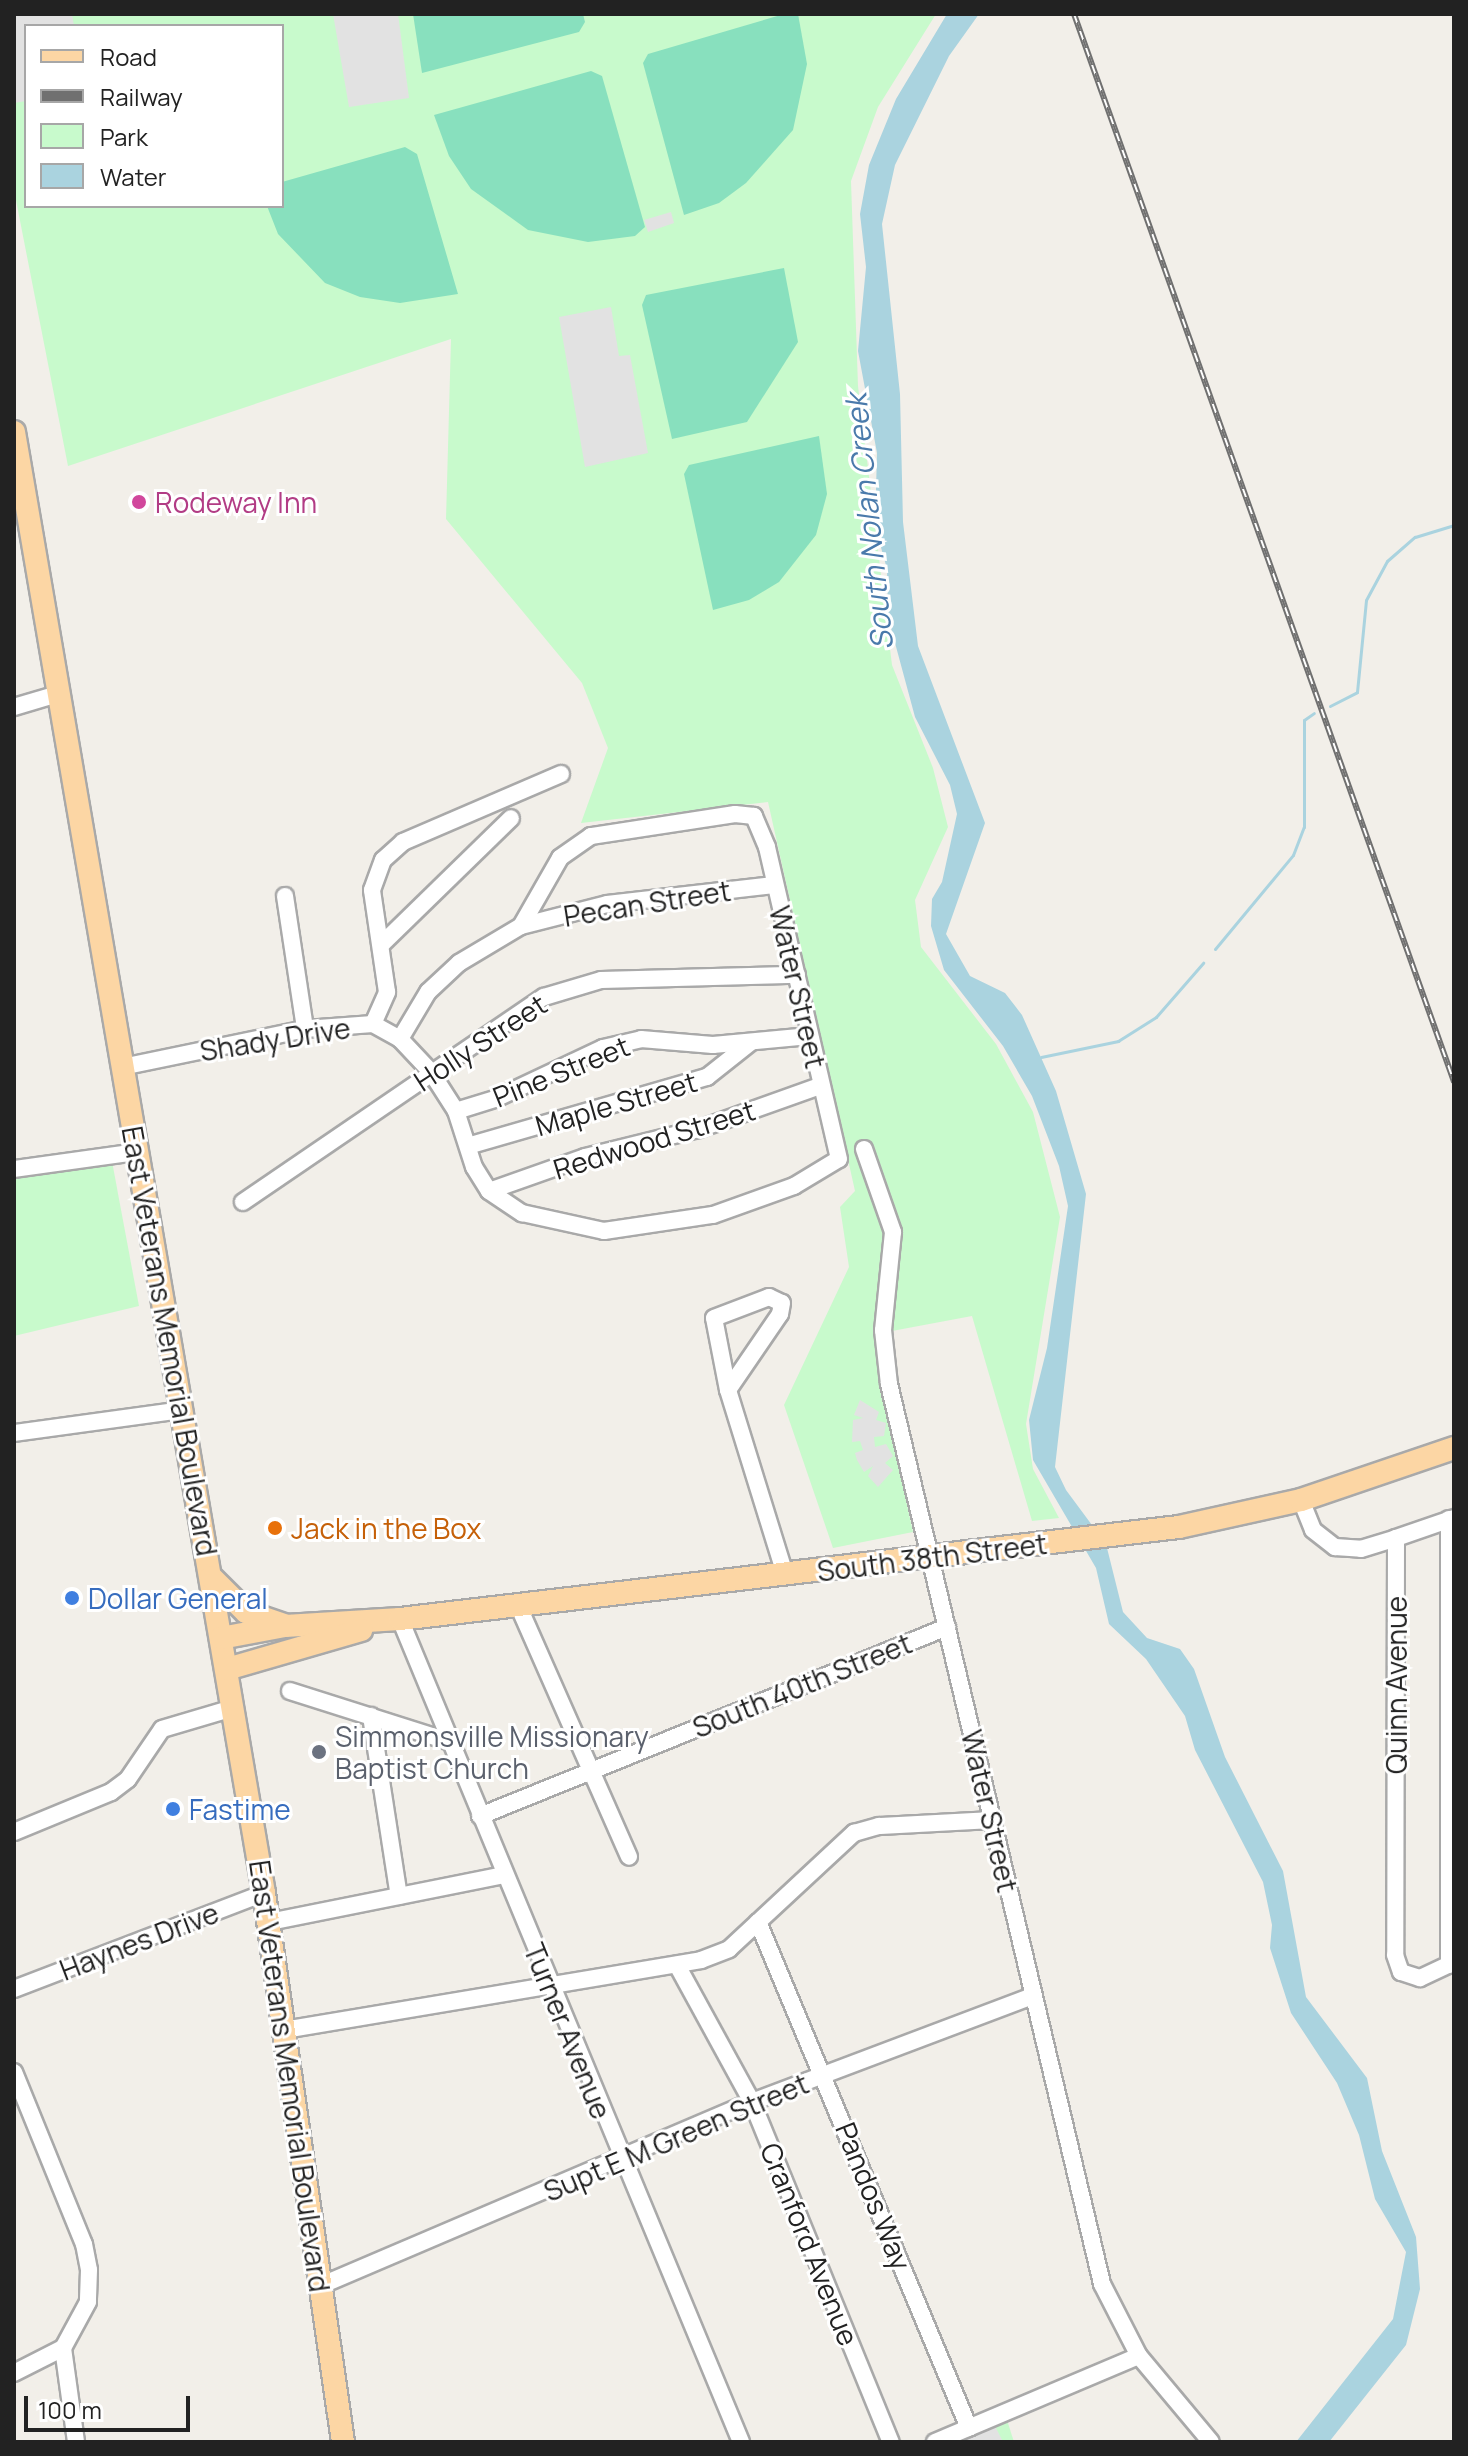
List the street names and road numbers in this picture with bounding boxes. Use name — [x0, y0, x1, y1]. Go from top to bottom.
street label: Pecan Street — [561, 873, 733, 933]
street label: Water Street — [763, 903, 833, 1071]
street label: Holly Street — [407, 987, 553, 1097]
street label: Shady Drive — [197, 1011, 353, 1067]
street label: Pine Street — [488, 1028, 634, 1114]
street label: Maple Street — [531, 1064, 701, 1142]
street label: Redwood Street — [549, 1092, 759, 1186]
street label: East Veterans Memorial Boulevard — [116, 1124, 224, 1558]
street label: South 38th Street — [815, 1526, 1049, 1588]
street label: Quinn Avenue — [1379, 1596, 1413, 1774]
street label: South 40th Street — [688, 1626, 916, 1744]
street label: Water Street — [955, 1727, 1025, 1895]
street label: East Veterans Memorial Boulevard — [243, 1858, 337, 2294]
street label: Haynes Drive — [55, 1895, 223, 1987]
street label: Turner Avenue — [517, 1938, 619, 2124]
street label: Supt E M Green Street — [539, 2066, 813, 2208]
street label: Pandos Way — [829, 2117, 919, 2275]
street label: Cranford Avenue — [754, 2138, 866, 2350]

